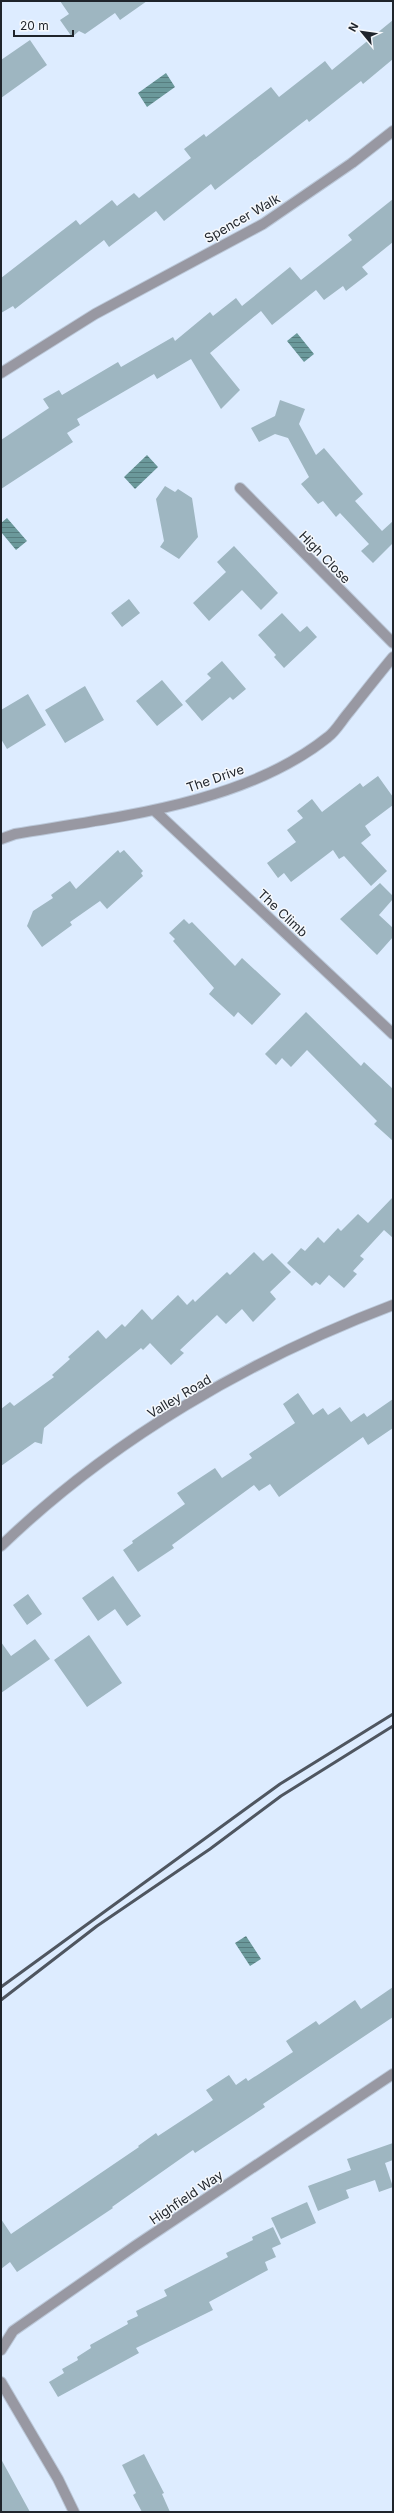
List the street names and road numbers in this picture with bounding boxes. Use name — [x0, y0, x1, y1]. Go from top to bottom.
street label: Spencer Walk — [201, 190, 283, 246]
street label: High Close — [296, 527, 354, 587]
street label: The Drive — [184, 761, 246, 795]
street label: The Climb — [255, 886, 311, 940]
street label: Valley Road — [144, 1371, 214, 1421]
street label: Highfield Way — [146, 2167, 226, 2227]

